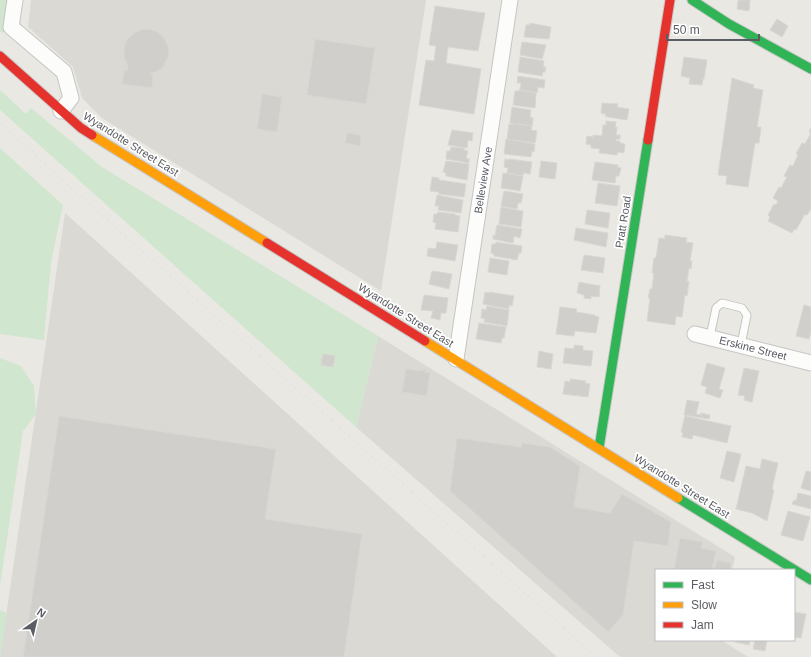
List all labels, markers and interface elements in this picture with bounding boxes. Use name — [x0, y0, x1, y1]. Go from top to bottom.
scale bar — [667, 16, 759, 42]
text: 50 m — [673, 23, 700, 37]
street label: Wyandotte Street East — [81, 110, 181, 178]
street label: Belleview Ave — [472, 146, 494, 214]
street label: Pratt Road — [613, 195, 633, 249]
street label: Wyandotte Street East — [356, 281, 456, 349]
street label: Erskine Street — [718, 334, 788, 362]
street label: Wyandotte Street East — [632, 452, 732, 520]
legend — [655, 569, 795, 641]
text: Fast — [691, 578, 715, 592]
text: Slow — [691, 598, 717, 612]
north arrow — [16, 601, 56, 641]
text: N — [35, 606, 48, 620]
text: Jam — [691, 618, 714, 632]

